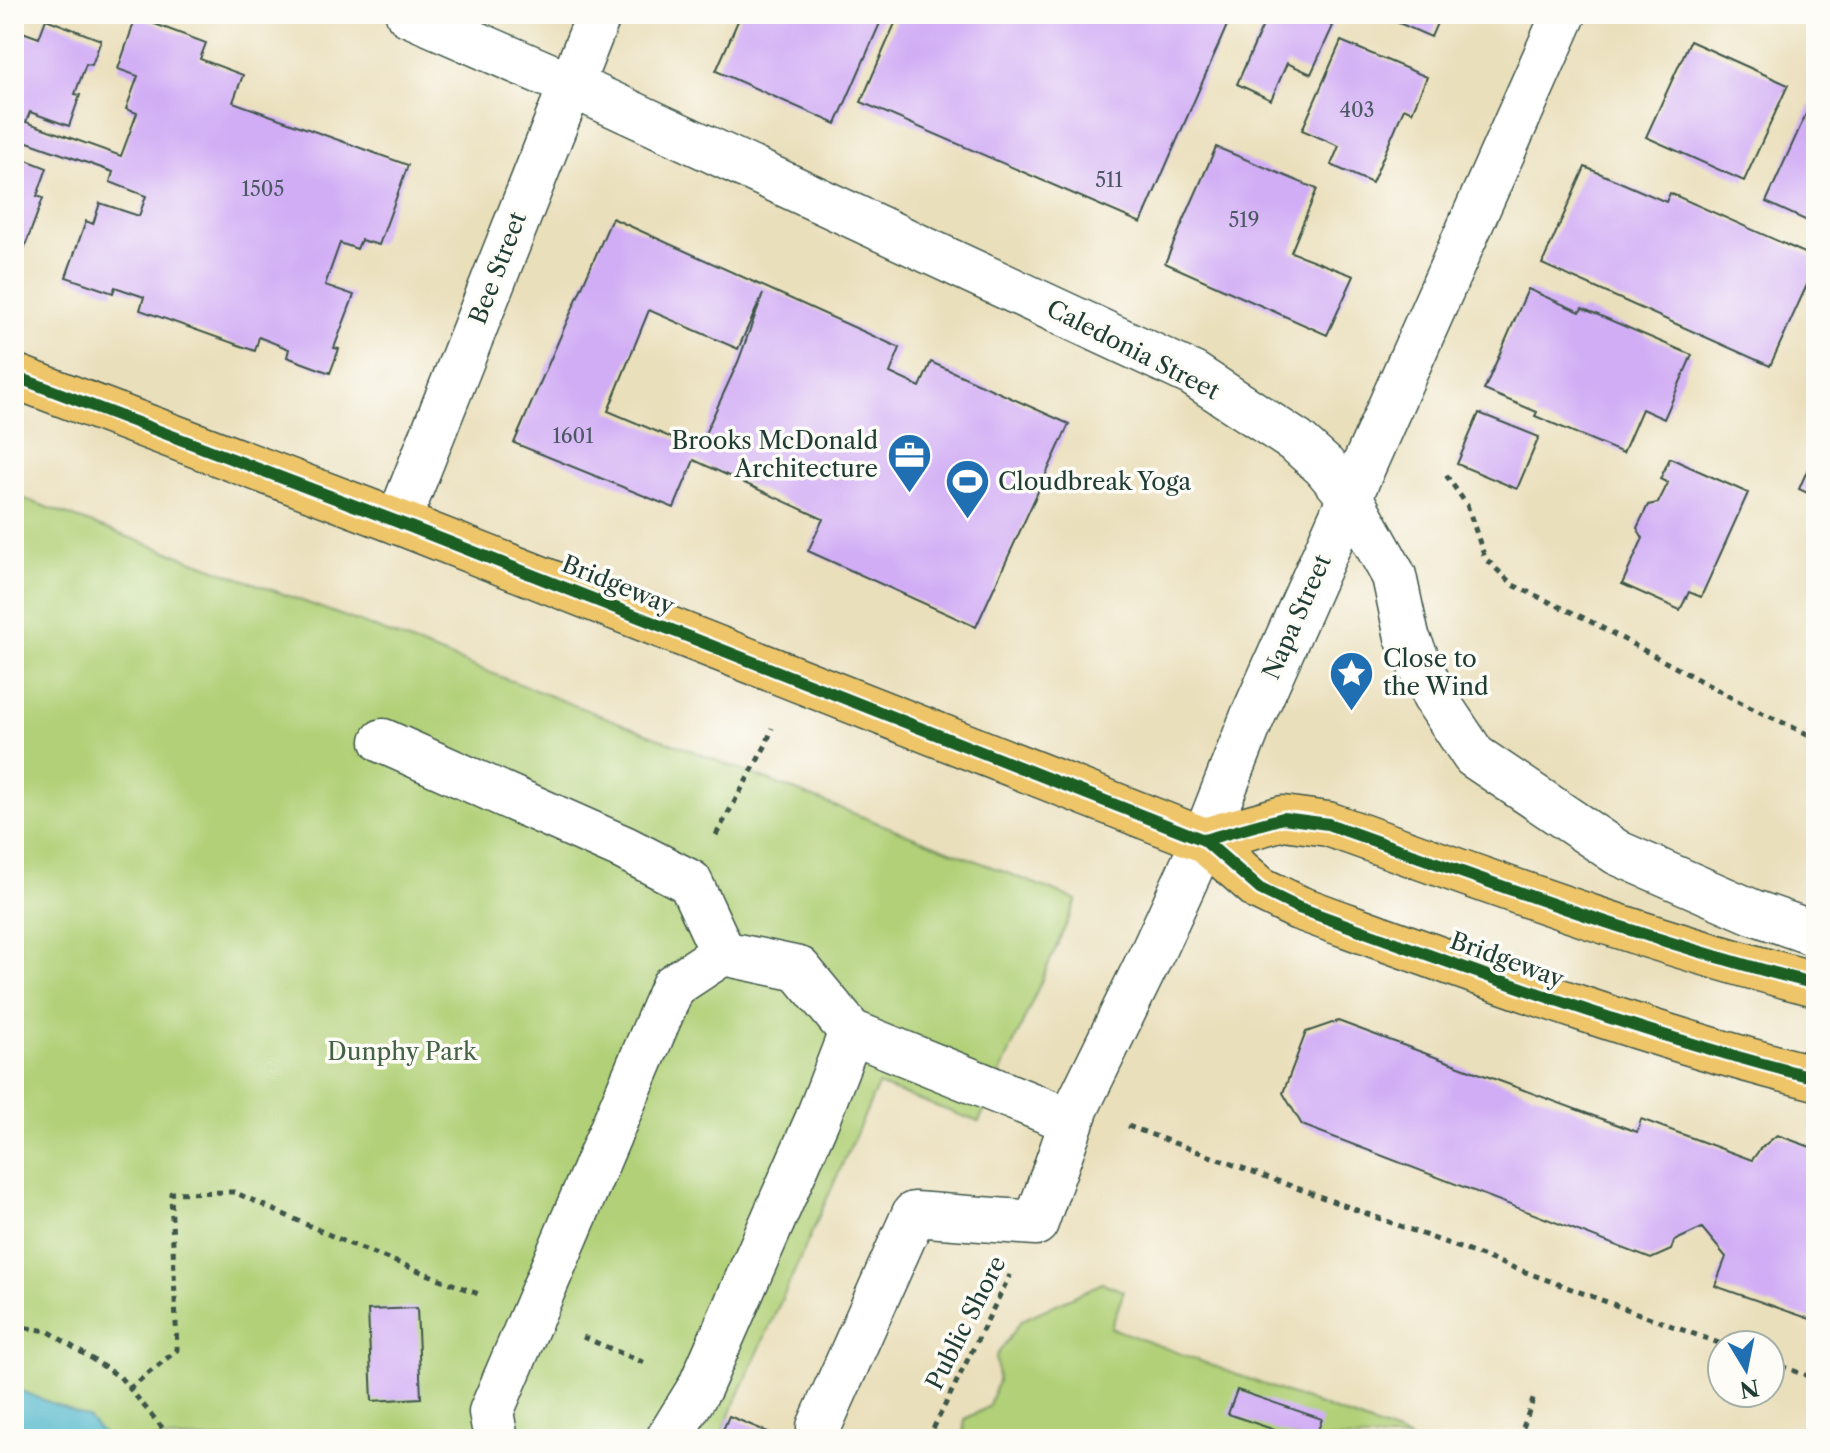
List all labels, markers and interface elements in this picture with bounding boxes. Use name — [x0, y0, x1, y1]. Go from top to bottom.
house number: 403 — [1339, 98, 1375, 122]
house number: 511 — [1095, 168, 1123, 192]
house number: 1505 — [242, 177, 284, 201]
street label: Bee Street — [463, 207, 532, 328]
house number: 519 — [1229, 208, 1260, 232]
street label: Caledonia Street — [1042, 293, 1225, 406]
house number: 1601 — [552, 424, 594, 448]
place label: Brooks McDonald Architecture — [672, 426, 878, 483]
office icon: Brooks McDonald Architecture — [885, 431, 933, 494]
sports icon: Cloudbreak Yoga — [943, 458, 991, 521]
place label: Cloudbreak Yoga — [998, 467, 1192, 496]
street label: Bridgeway — [558, 549, 679, 620]
street label: Napa Street — [1256, 549, 1337, 684]
place label: Close to the Wind — [1383, 644, 1489, 701]
place icon: Close to the Wind — [1328, 649, 1376, 712]
street label: Bridgeway — [1446, 926, 1569, 994]
park label: Dunphy Park — [327, 1037, 478, 1066]
street label: Public Shore — [920, 1251, 1012, 1394]
north arrow — [1706, 1329, 1786, 1409]
text: N — [1738, 1373, 1761, 1403]

